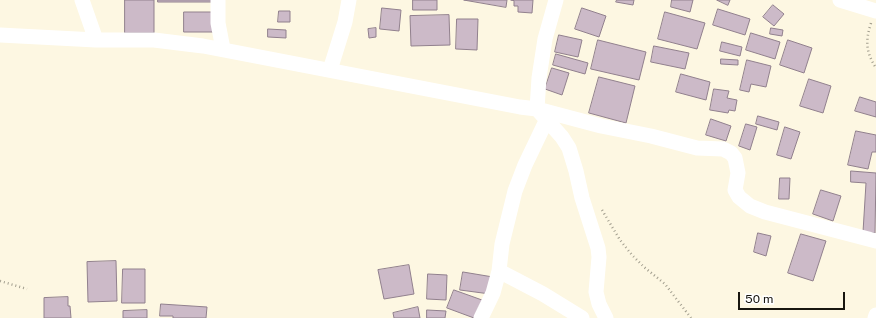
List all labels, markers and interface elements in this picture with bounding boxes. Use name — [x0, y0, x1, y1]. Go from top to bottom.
scale bar — [740, 284, 847, 310]
text: 50 m — [745, 292, 773, 306]

